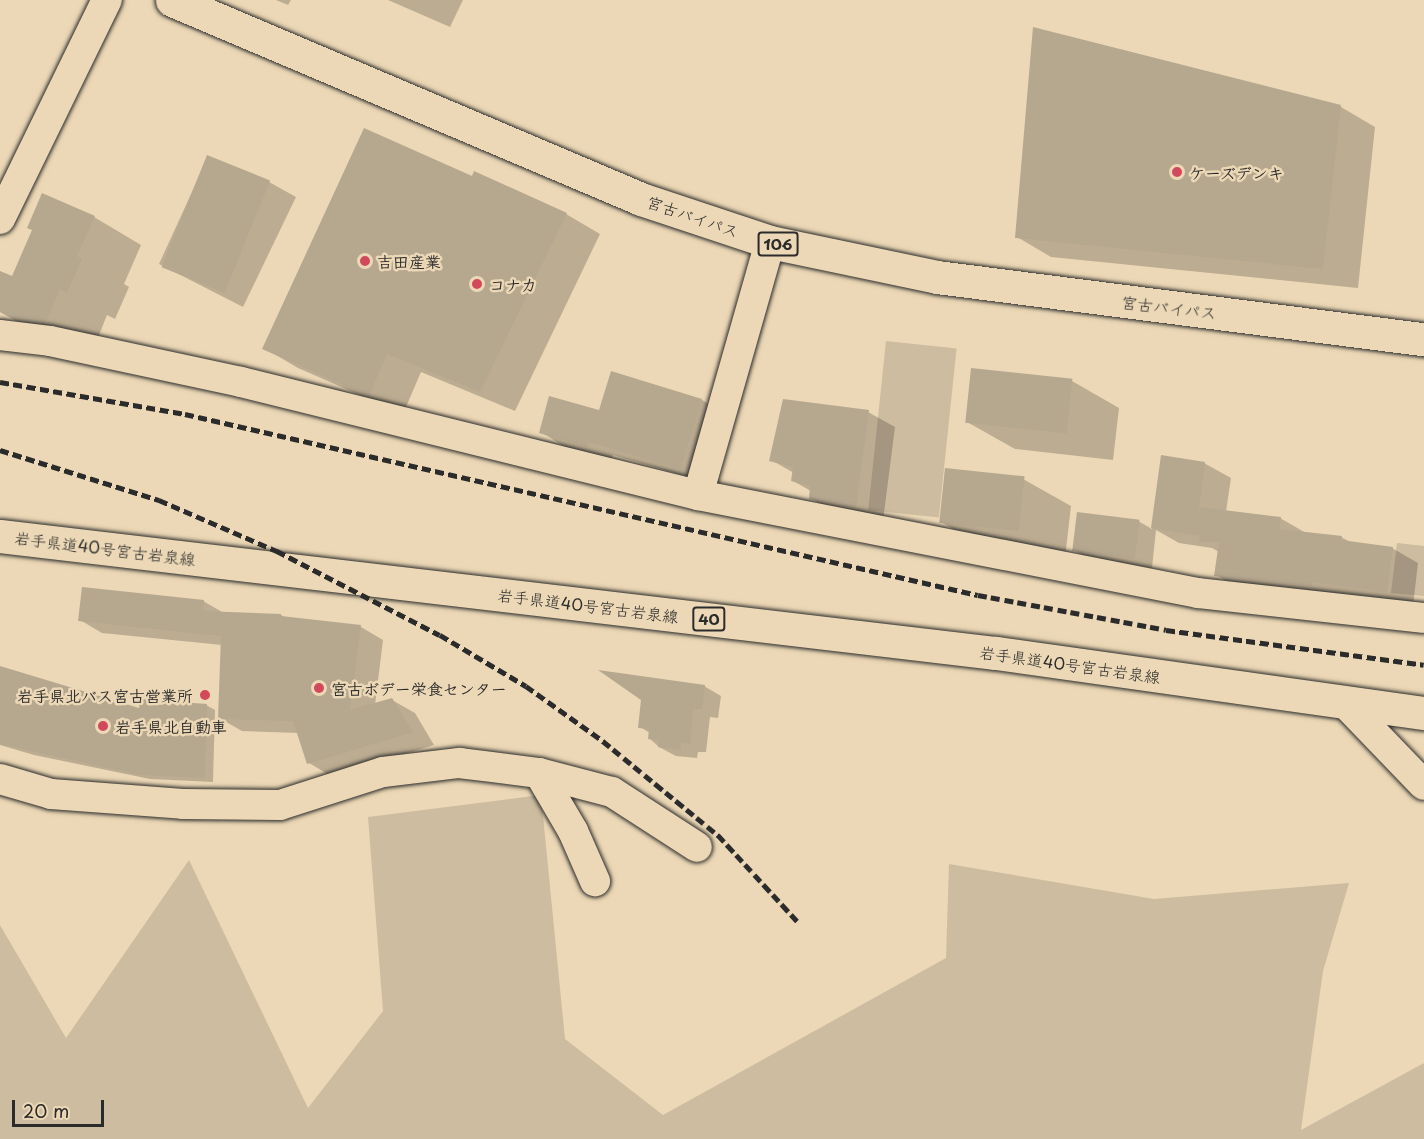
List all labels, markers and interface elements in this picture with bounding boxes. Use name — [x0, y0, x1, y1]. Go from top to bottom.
place label: ケーズデンキ — [1189, 162, 1285, 182]
marker: ケーズデンキ — [1170, 165, 1184, 179]
street label: 宮古バイパス — [644, 191, 742, 241]
road number: 106 — [757, 232, 799, 256]
place label: 吉田産業 — [377, 251, 441, 271]
marker: 吉田産業 — [358, 254, 372, 268]
place label: コナカ — [489, 274, 537, 294]
marker: コナカ — [470, 277, 484, 291]
street label: 宮古バイパス — [1120, 292, 1218, 322]
street label: 岩手県道40号宮古岩泉線 — [13, 527, 197, 569]
street label: 岩手県道40号宮古岩泉線 — [496, 584, 680, 626]
road number: 40 — [691, 607, 727, 631]
street label: 岩手県道40号宮古岩泉線 — [978, 642, 1162, 686]
place label: 宮古ボデー栄食センター — [331, 678, 507, 698]
marker: 宮古ボデー栄食センター — [312, 681, 326, 695]
place label: 岩手県北バス宮古営業所 — [17, 685, 193, 705]
marker: 岩手県北バス宮古営業所 — [198, 688, 212, 702]
place label: 岩手県北自動車 — [115, 716, 227, 736]
marker: 岩手県北自動車 — [96, 719, 110, 733]
scale bar — [15, 1088, 106, 1126]
text: 20 m — [23, 1097, 69, 1124]

